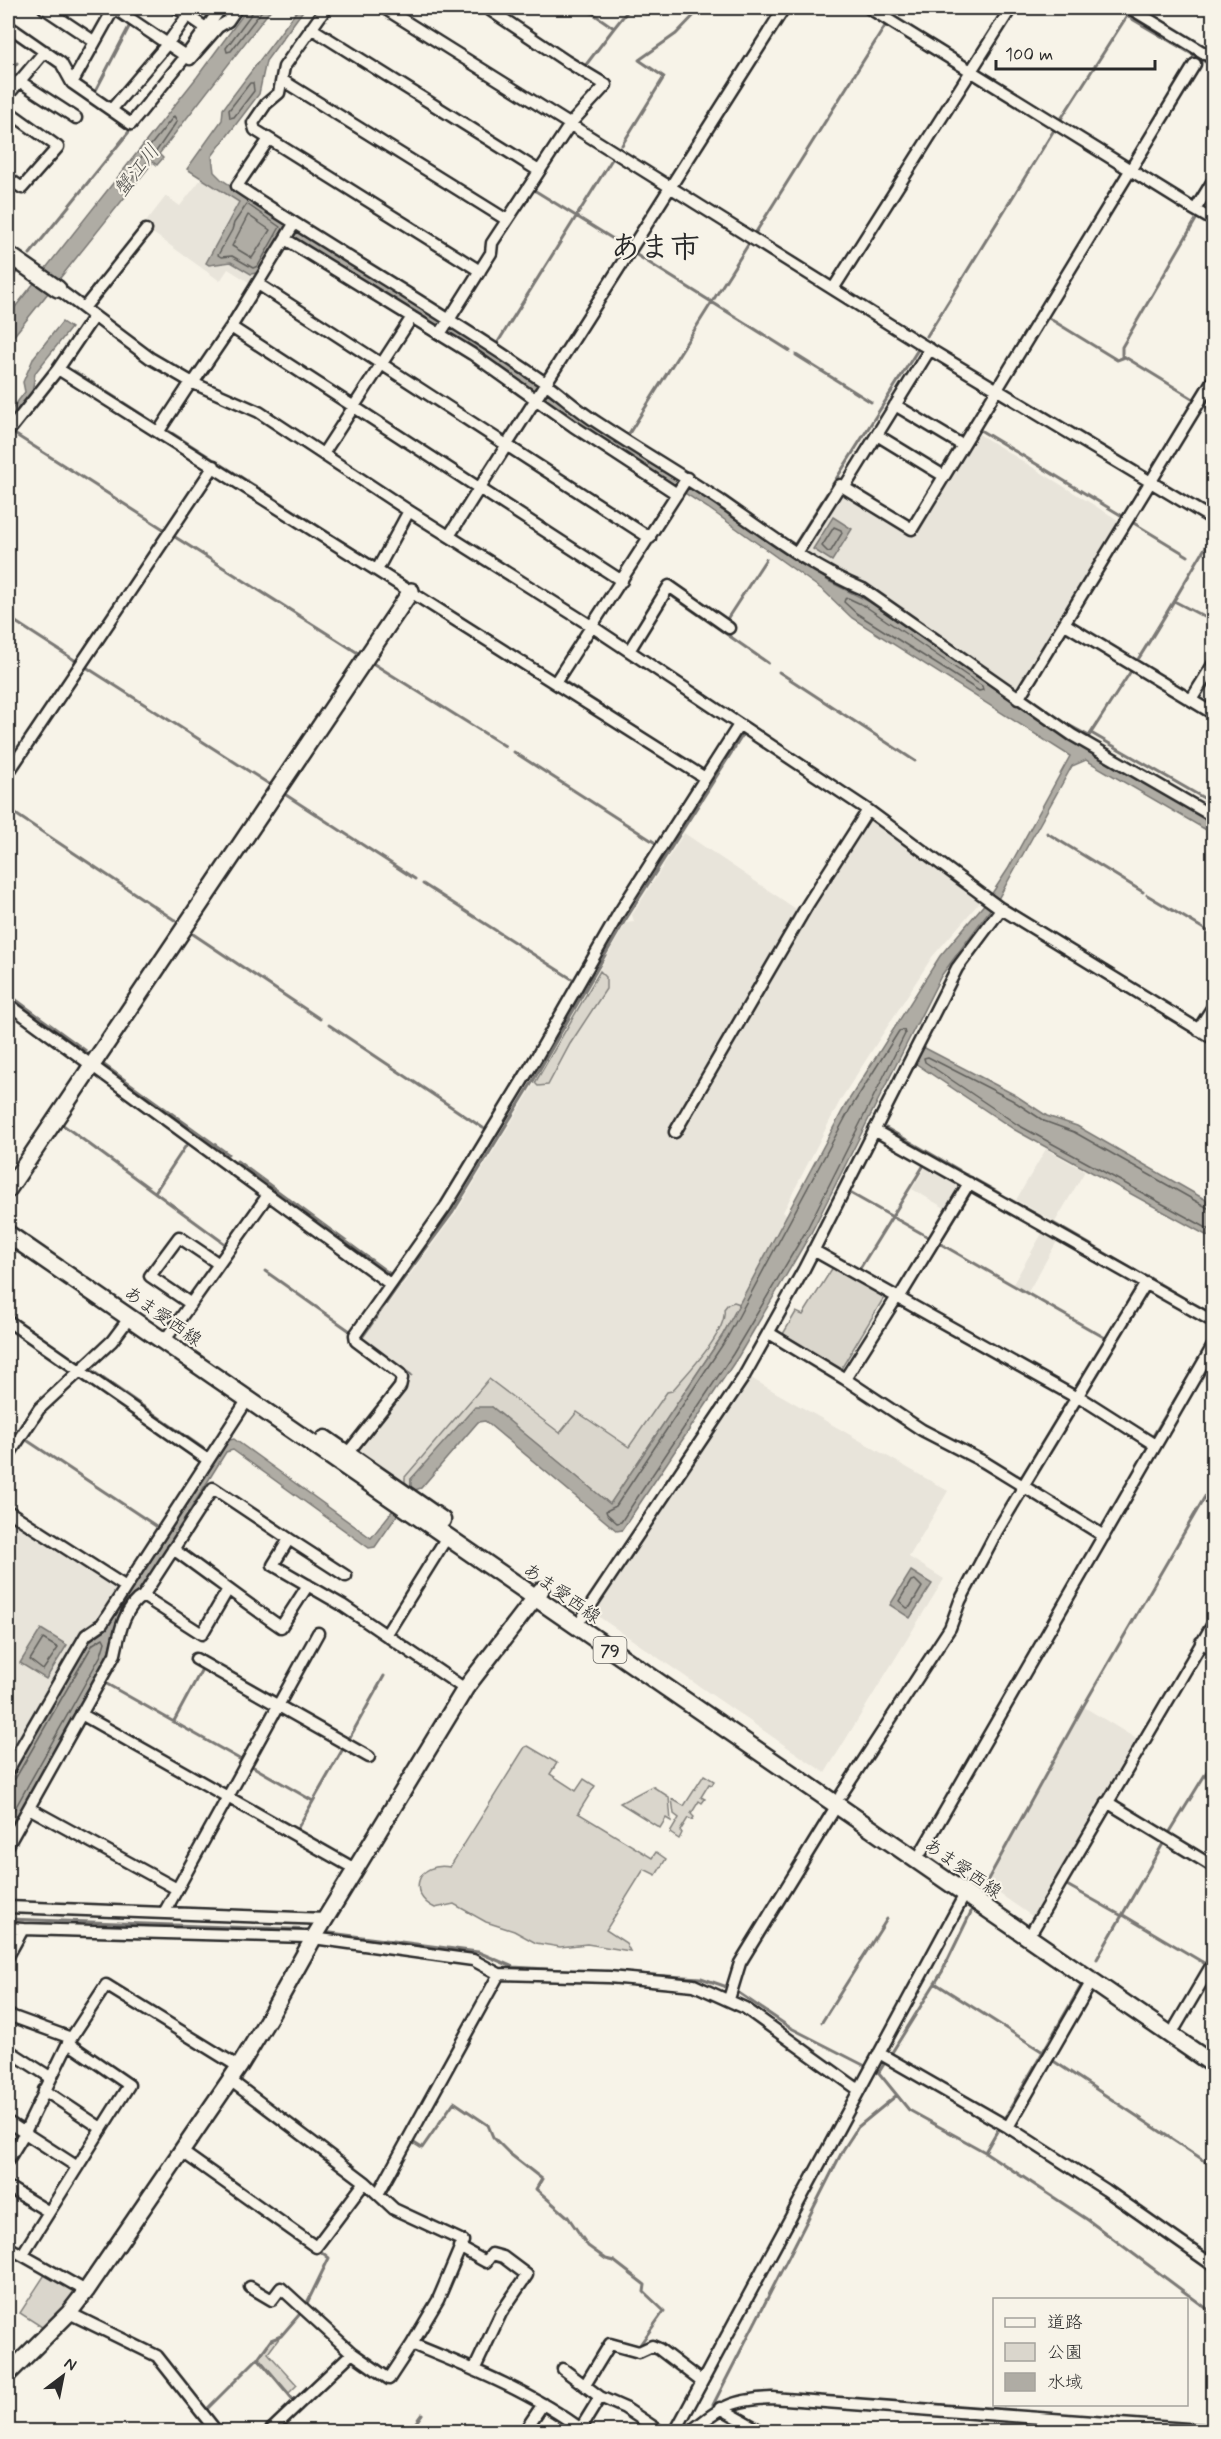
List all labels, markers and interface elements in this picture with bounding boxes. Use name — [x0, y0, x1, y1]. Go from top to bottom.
scale bar — [996, 33, 1155, 71]
text: 100 m — [1005, 43, 1053, 67]
water label: 蟹江川 — [108, 139, 166, 203]
district label: あま市 — [610, 229, 700, 268]
street label: あま愛西線 — [119, 1281, 206, 1352]
street label: あま愛西線 — [518, 1558, 605, 1629]
road number: 79 — [594, 1637, 626, 1663]
street label: あま愛西線 — [919, 1833, 1006, 1904]
legend — [993, 2298, 1188, 2406]
text: 道路 — [1047, 2311, 1083, 2335]
text: 公園 — [1047, 2341, 1083, 2365]
north arrow — [33, 2346, 93, 2406]
text: N — [60, 2353, 80, 2376]
text: 水域 — [1047, 2371, 1083, 2395]

